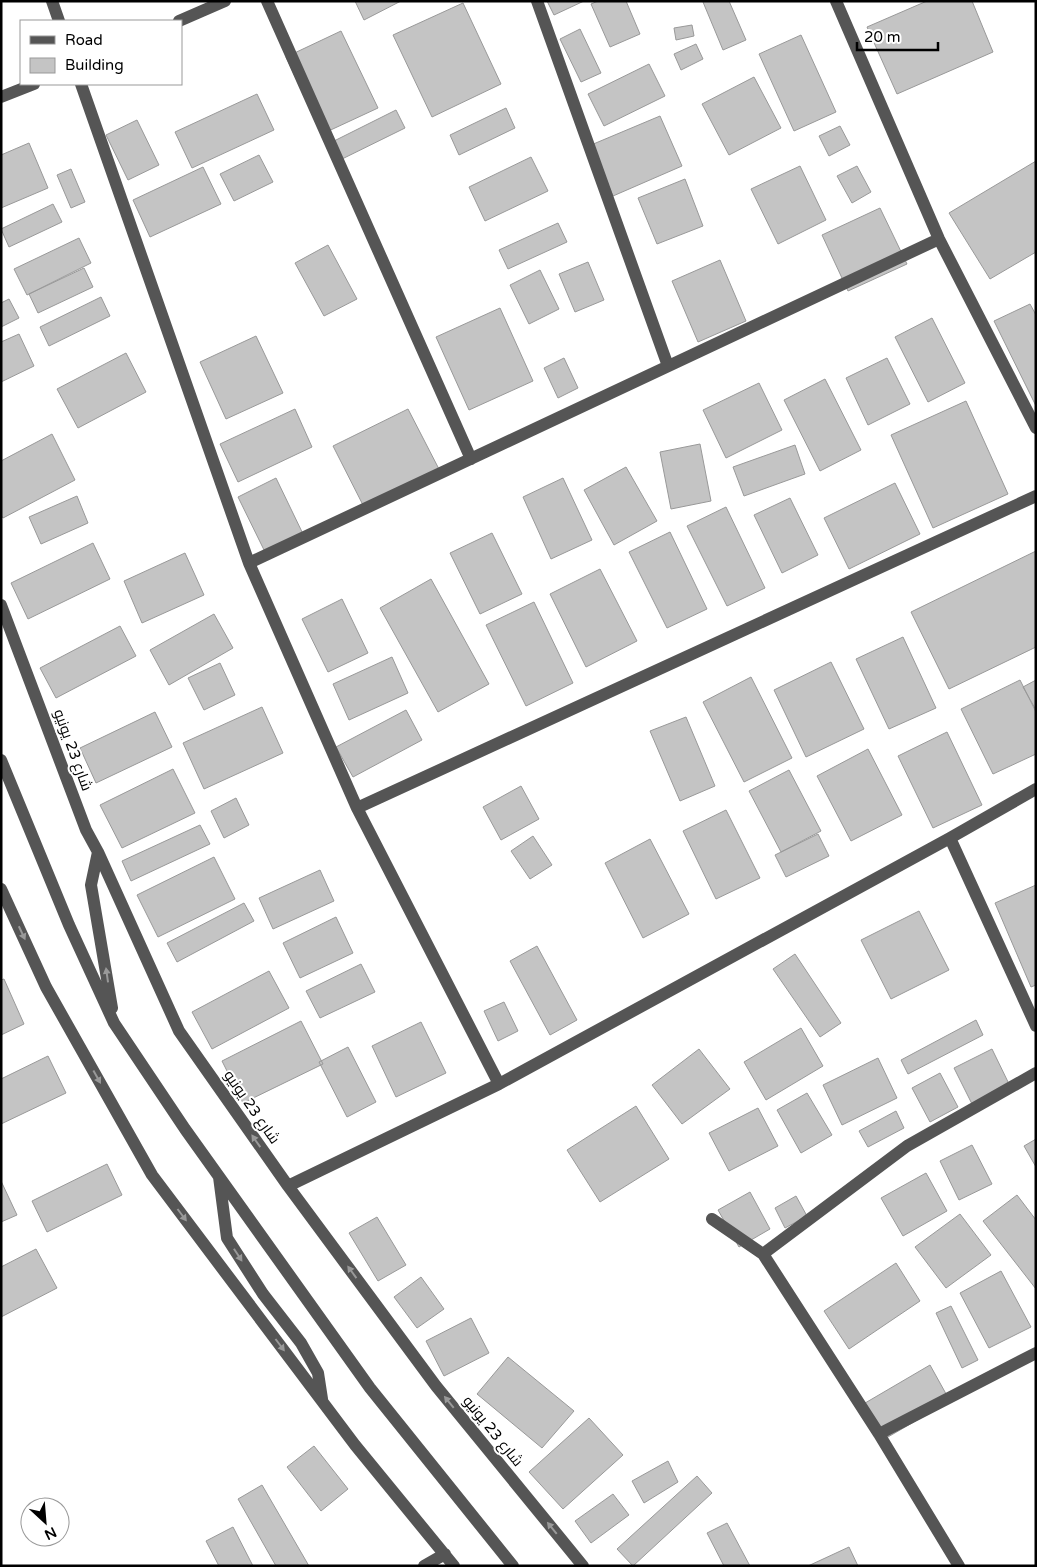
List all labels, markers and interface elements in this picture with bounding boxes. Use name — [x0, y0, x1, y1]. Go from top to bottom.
legend — [20, 20, 182, 85]
scale bar — [857, 20, 938, 52]
text: 20 m — [864, 28, 901, 46]
text: Road — [65, 31, 103, 49]
text: Building — [65, 56, 124, 74]
street label: شارع 23 يونيو — [48, 707, 96, 794]
one-way arrow — [18, 926, 26, 940]
one-way arrow — [103, 966, 111, 982]
street label: شارع 23 يونيو — [218, 1067, 284, 1148]
one-way arrow — [93, 1070, 101, 1085]
one-way arrow — [251, 1134, 261, 1148]
one-way arrow — [177, 1208, 188, 1221]
one-way arrow — [233, 1248, 243, 1262]
one-way arrow — [347, 1265, 357, 1279]
one-way arrow — [275, 1338, 285, 1352]
street label: شارع 23 يونيو — [458, 1392, 527, 1471]
one-way arrow — [444, 1396, 455, 1409]
north arrow — [20, 1497, 70, 1547]
one-way arrow — [546, 1522, 557, 1535]
text: N — [42, 1523, 59, 1543]

